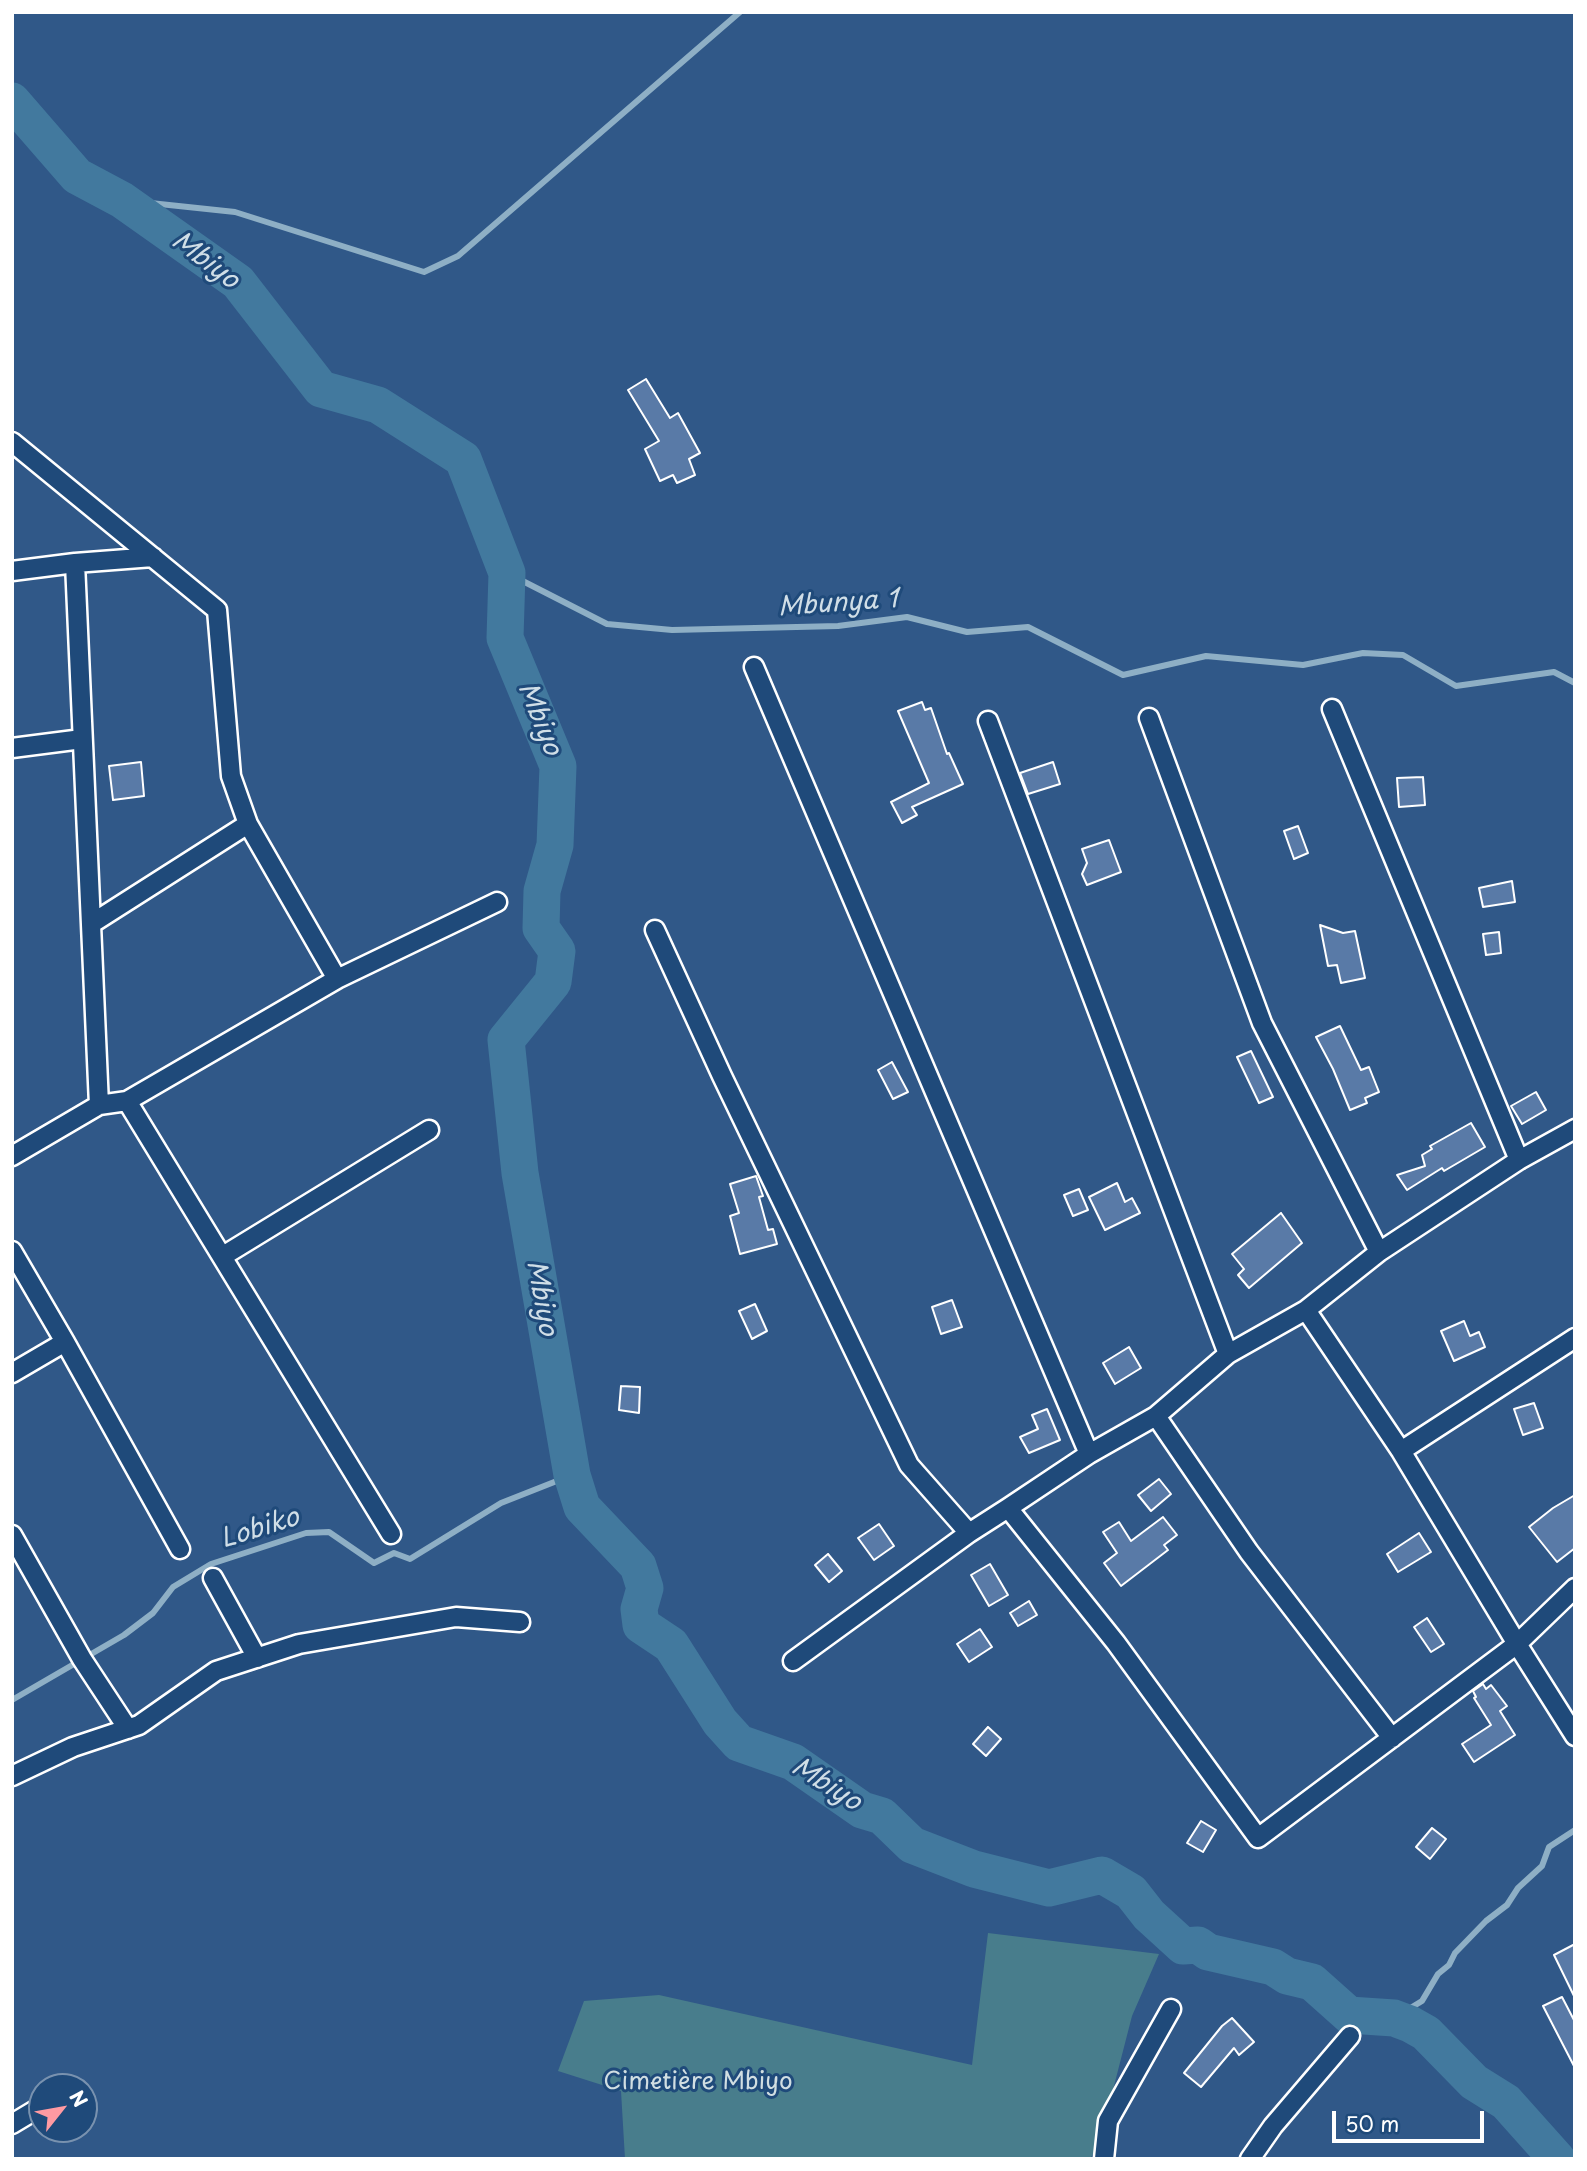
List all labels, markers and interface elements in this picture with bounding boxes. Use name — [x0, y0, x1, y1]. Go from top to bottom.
water label: Mbiyo — [165, 226, 245, 296]
water label: Mbunya 1 — [777, 584, 899, 624]
water label: Mbiyo — [510, 678, 568, 760]
water label: Mbiyo — [519, 1258, 563, 1338]
water label: Lobiko — [217, 1502, 303, 1556]
water label: Mbiyo — [786, 1752, 866, 1818]
park label: Cimetière Mbiyo — [603, 2068, 793, 2096]
north arrow — [28, 2073, 98, 2143]
text: N — [63, 2085, 95, 2112]
scale bar — [1335, 2098, 1487, 2142]
text: 50 m — [1345, 2107, 1399, 2139]

